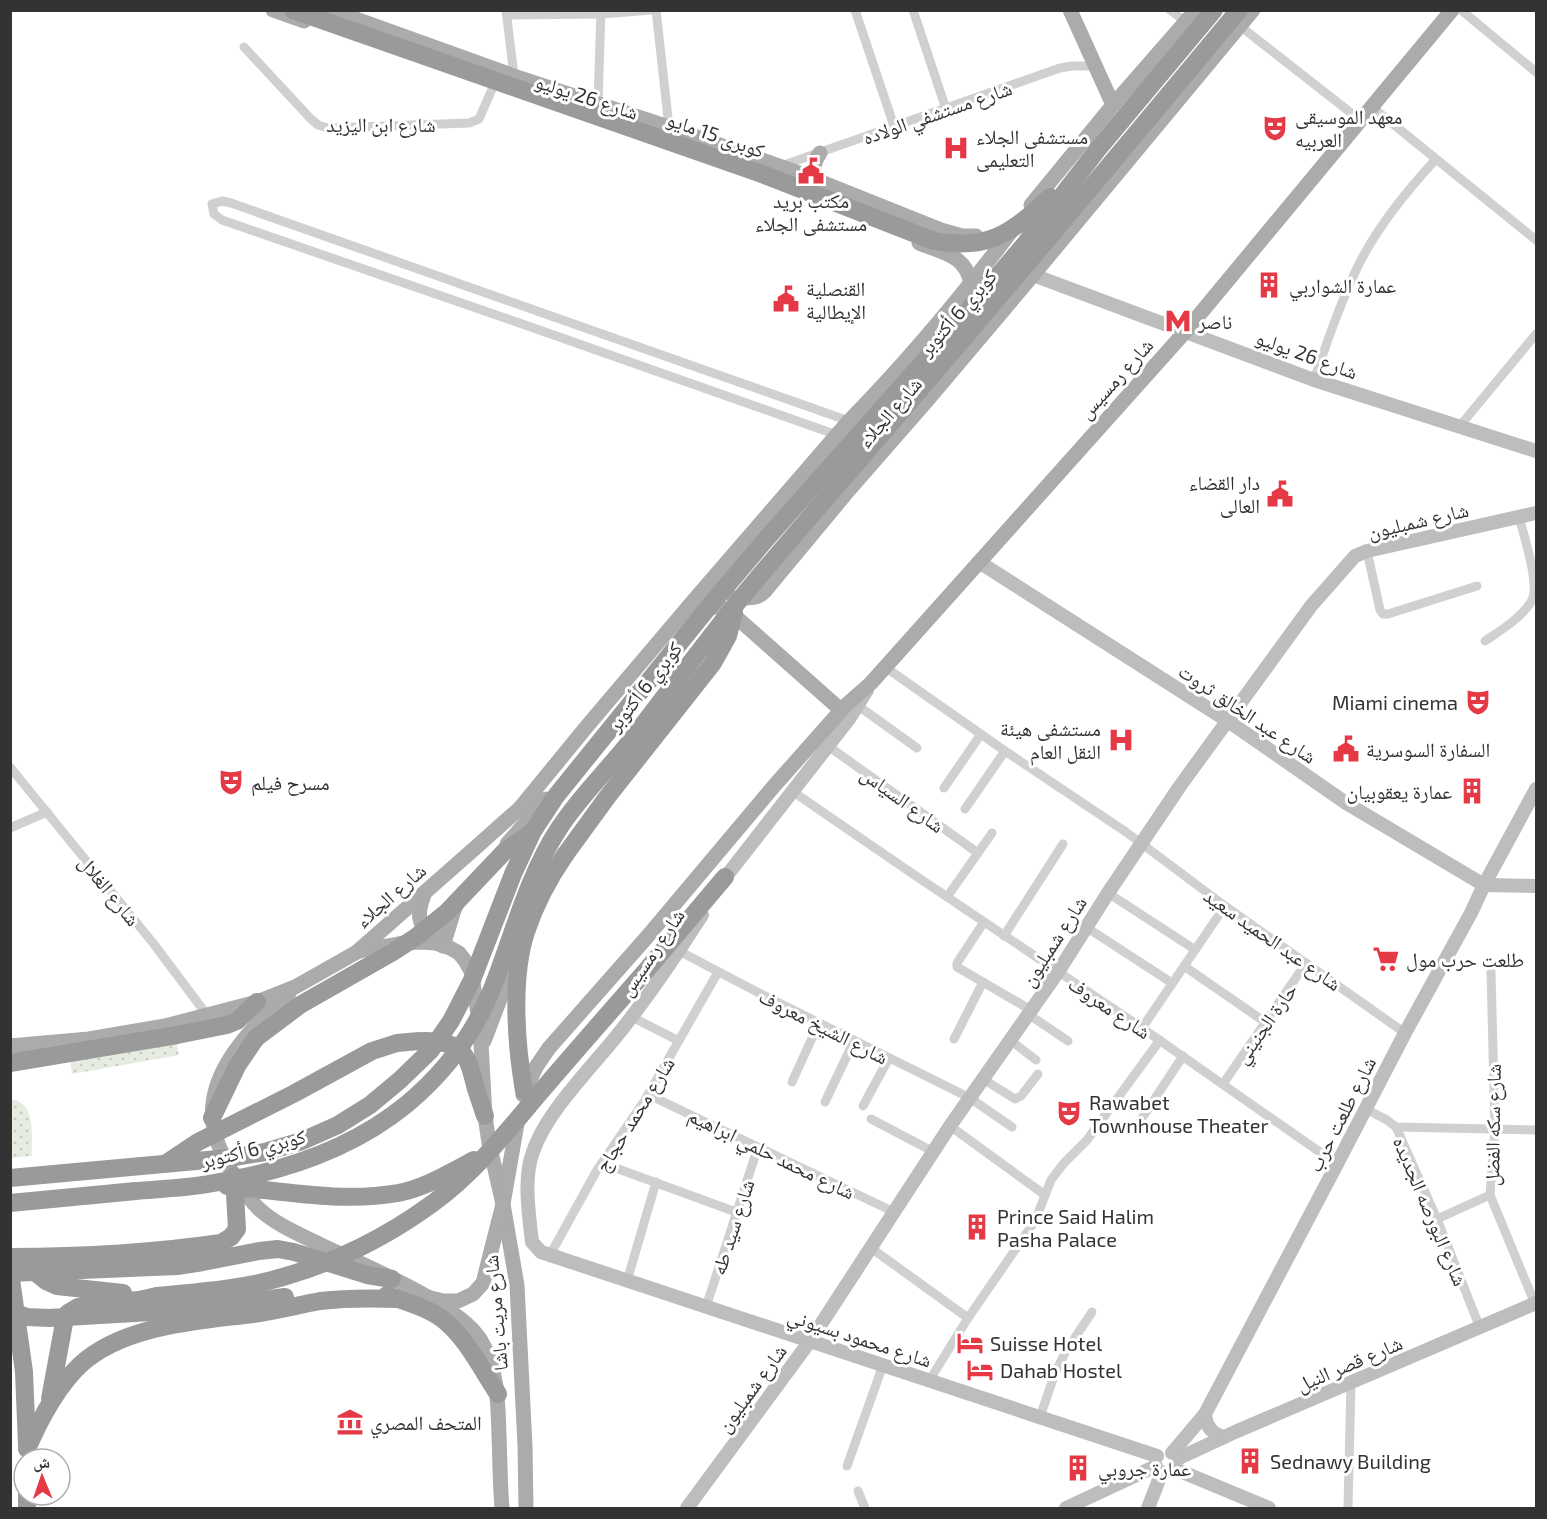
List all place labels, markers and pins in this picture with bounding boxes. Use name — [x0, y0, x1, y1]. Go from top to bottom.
place label: معهد الموسيقى العربيه — [1295, 104, 1402, 152]
theatre icon: معهد الموسيقى العربيه — [1260, 113, 1290, 143]
place label: مستشفى الجلاء التعليمى — [976, 124, 1088, 172]
hospital icon: مستشفى الجلاء التعليمى — [941, 133, 971, 163]
public building icon: مكتب بريد مستشفى الجلاء — [796, 156, 826, 186]
place label: مكتب بريد مستشفى الجلاء — [755, 188, 867, 236]
building icon: عمارة الشواربي — [1254, 270, 1284, 300]
place label: عمارة الشواربي — [1289, 273, 1396, 302]
place label: القنصلية الإيطالية — [806, 276, 866, 325]
public building icon: القنصلية الإيطالية — [771, 284, 801, 314]
metro station icon: ناصر — [1163, 306, 1193, 336]
place label: ناصر — [1197, 309, 1232, 333]
place label: دار القضاء العالى — [1189, 470, 1260, 518]
public building icon: دار القضاء العالى — [1265, 479, 1295, 509]
theatre icon: Miami cinema — [1463, 687, 1493, 717]
place label: Miami cinema — [1332, 690, 1458, 714]
place label: مستشفى هيئة النقل العام — [1000, 716, 1101, 766]
hospital icon: مستشفى هيئة النقل العام — [1106, 725, 1136, 755]
public building icon: السفارة السوسرية — [1331, 734, 1361, 764]
place label: السفارة السوسرية — [1366, 737, 1490, 761]
theatre icon: مسرح فيلم — [216, 767, 246, 797]
place label: مسرح فيلم — [251, 770, 330, 797]
building icon: عمارة يعقوبيان — [1457, 776, 1487, 806]
place label: عمارة يعقوبيان — [1347, 779, 1452, 804]
supermarket icon: طلعت حرب مول — [1371, 944, 1401, 974]
place label: طلعت حرب مول — [1406, 947, 1524, 972]
place label: Rawabet Townhouse Theater — [1089, 1090, 1268, 1137]
theatre icon: Rawabet Townhouse Theater — [1054, 1098, 1084, 1128]
place label: Prince Said Halim Pasha Palace — [997, 1204, 1154, 1251]
building icon: Prince Said Halim Pasha Palace — [962, 1212, 992, 1242]
hotel icon: Suisse Hotel — [955, 1328, 985, 1358]
place label: Suisse Hotel — [990, 1331, 1102, 1355]
hotel icon: Dahab Hostel — [965, 1355, 995, 1385]
place label: Dahab Hostel — [1000, 1358, 1122, 1382]
museum icon: المتحف المصري — [335, 1407, 365, 1437]
place label: المتحف المصري — [370, 1410, 482, 1439]
building icon: Sednawy Building — [1235, 1446, 1265, 1476]
place label: Sednawy Building — [1270, 1449, 1431, 1473]
building icon: عمارة جروبي — [1063, 1453, 1093, 1483]
place label: عمارة جروبي — [1098, 1456, 1191, 1485]

